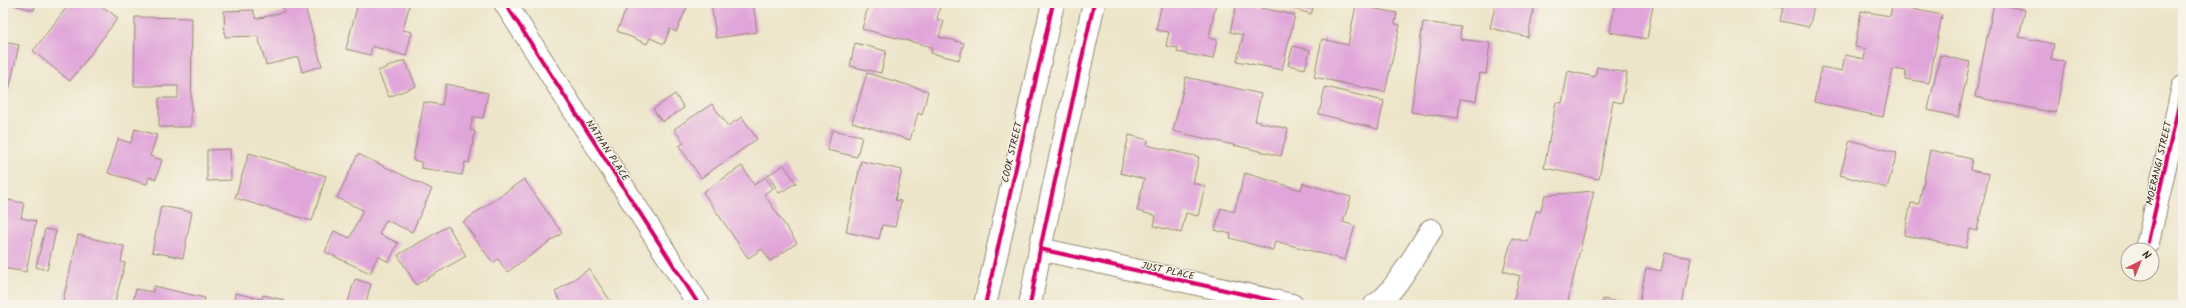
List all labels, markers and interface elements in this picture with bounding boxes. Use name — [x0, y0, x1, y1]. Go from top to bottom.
street label: NATHAN PLACE — [581, 117, 634, 185]
street label: MOERANGI STREET — [2142, 118, 2177, 207]
street label: COOK STREET — [997, 119, 1027, 184]
north arrow — [2120, 242, 2160, 282]
text: N — [2137, 246, 2155, 264]
street label: JUST PLACE — [1140, 258, 1197, 285]

